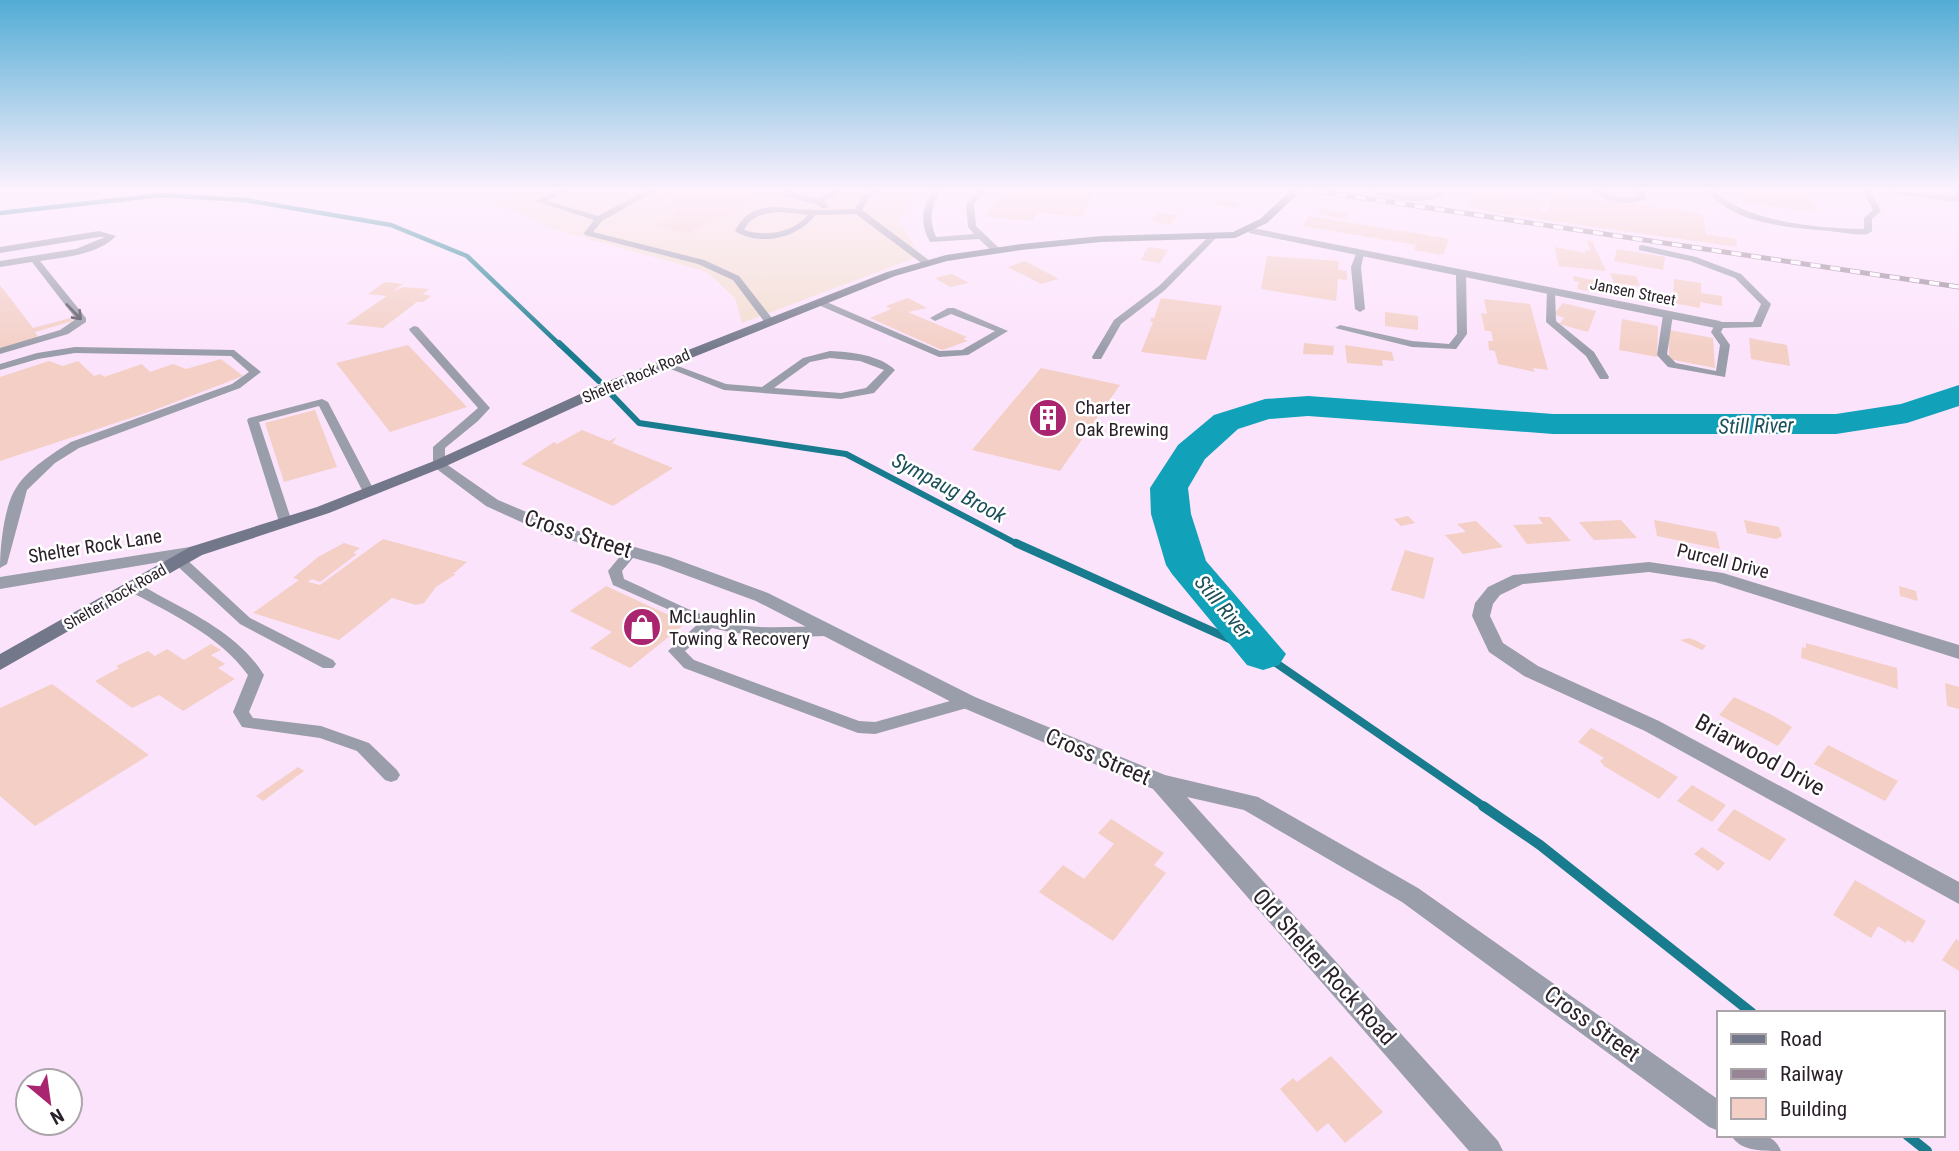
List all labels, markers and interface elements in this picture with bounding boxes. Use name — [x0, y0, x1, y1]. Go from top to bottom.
street label: Jansen Street — [1589, 274, 1678, 310]
one-way arrow — [65, 302, 82, 320]
street label: Shelter Rock Road — [579, 345, 693, 407]
place label: Charter Oak Brewing — [1075, 396, 1169, 441]
building icon: Charter Oak Brewing — [1027, 397, 1069, 439]
water label: Still River — [1718, 413, 1795, 439]
water label: Sympaug Brook — [888, 448, 1011, 528]
street label: Cross Street — [521, 504, 635, 564]
street label: Shelter Rock Lane — [27, 524, 163, 568]
street label: Purcell Drive — [1675, 538, 1771, 584]
street label: Shelter Rock Road — [60, 560, 170, 634]
water label: Still River — [1190, 570, 1257, 644]
place label: McLaughlin Towing & Recovery — [669, 605, 810, 650]
shop icon: McLaughlin Towing & Recovery — [621, 606, 663, 648]
street label: Briarwood Drive — [1691, 708, 1829, 802]
street label: Cross Street — [1041, 723, 1155, 791]
street label: Old Shelter Rock Road — [1247, 883, 1401, 1051]
street label: Cross Street — [1539, 980, 1645, 1068]
legend — [1717, 1011, 1945, 1137]
text: Road — [1780, 1027, 1822, 1051]
text: Railway — [1780, 1062, 1843, 1086]
north arrow — [14, 1067, 84, 1137]
text: Building — [1780, 1097, 1847, 1121]
text: N — [46, 1104, 68, 1129]

